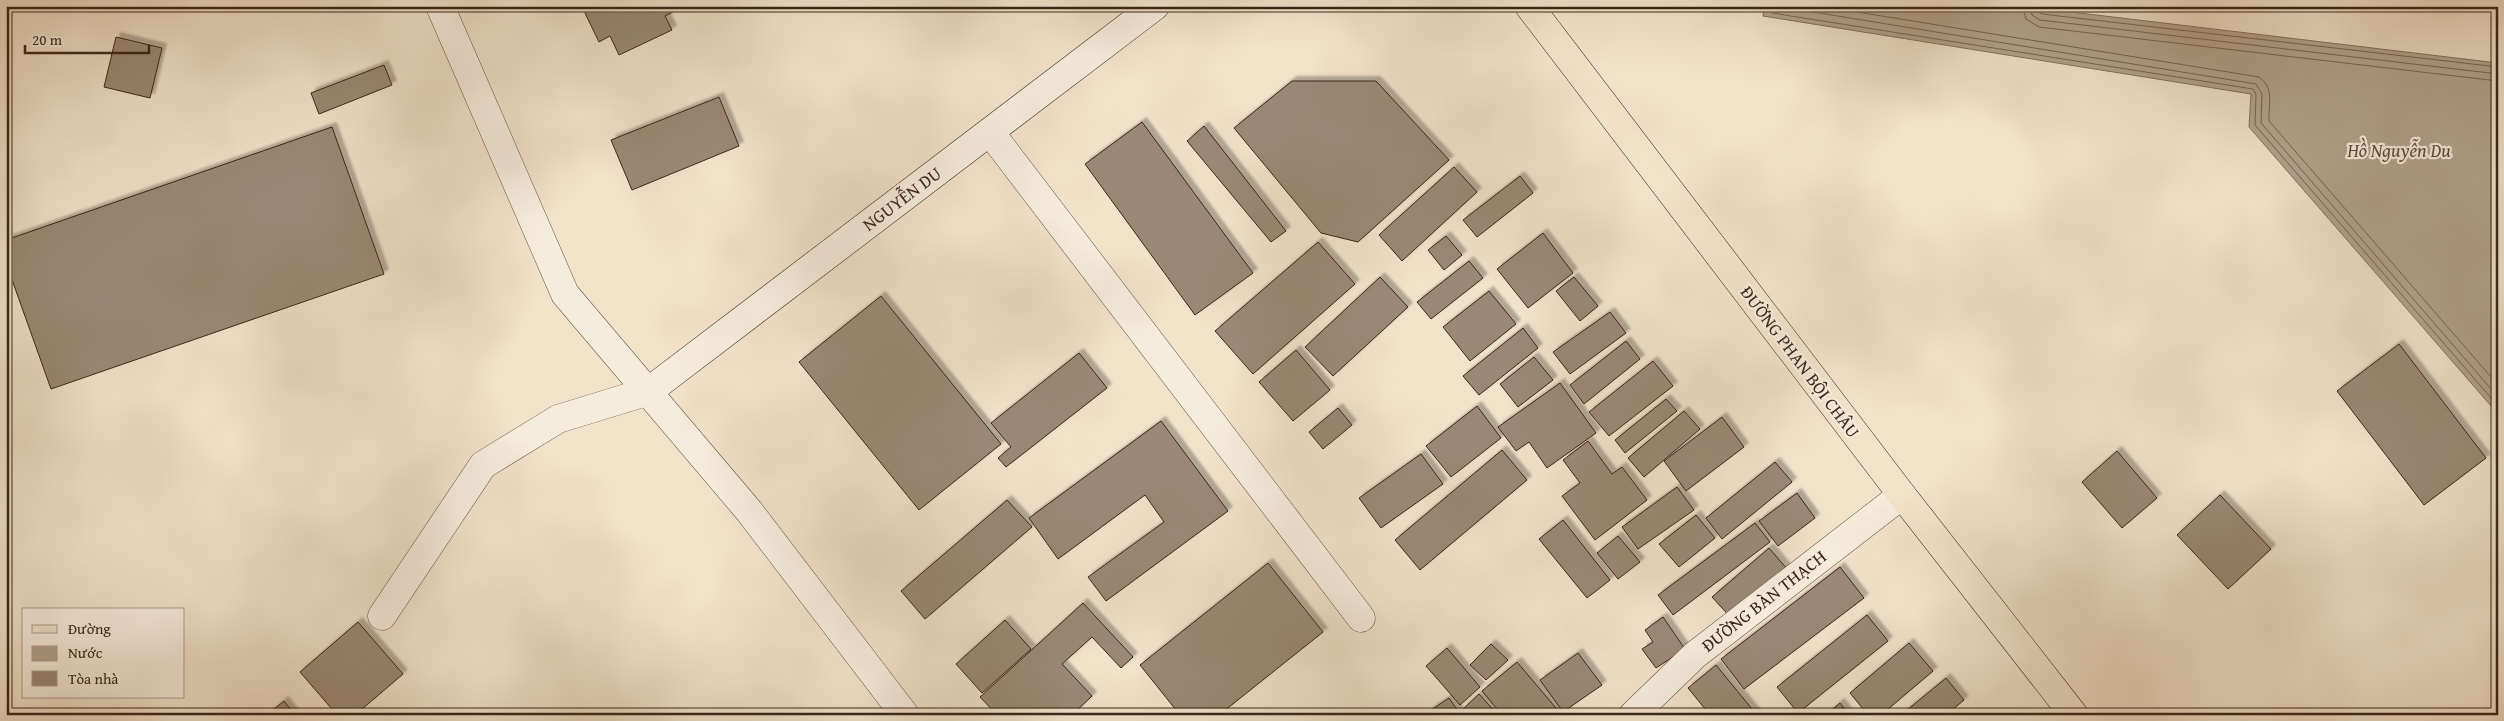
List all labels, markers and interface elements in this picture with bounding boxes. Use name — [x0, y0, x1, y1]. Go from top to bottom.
scale bar — [25, 22, 149, 54]
text: 20 m — [32, 29, 63, 50]
water label: Hồ Nguyễn Du — [2346, 136, 2451, 164]
street label: NGUYỄN DU — [857, 160, 947, 237]
street label: ĐƯỜNG PHAN BỘI CHÂU — [1734, 280, 1867, 444]
street label: ĐƯỜNG BÀN THẠCH — [1695, 543, 1832, 658]
legend — [22, 608, 185, 698]
text: Đường — [68, 618, 111, 639]
text: Nước — [68, 642, 103, 663]
text: Tòa nhà — [68, 668, 118, 689]

